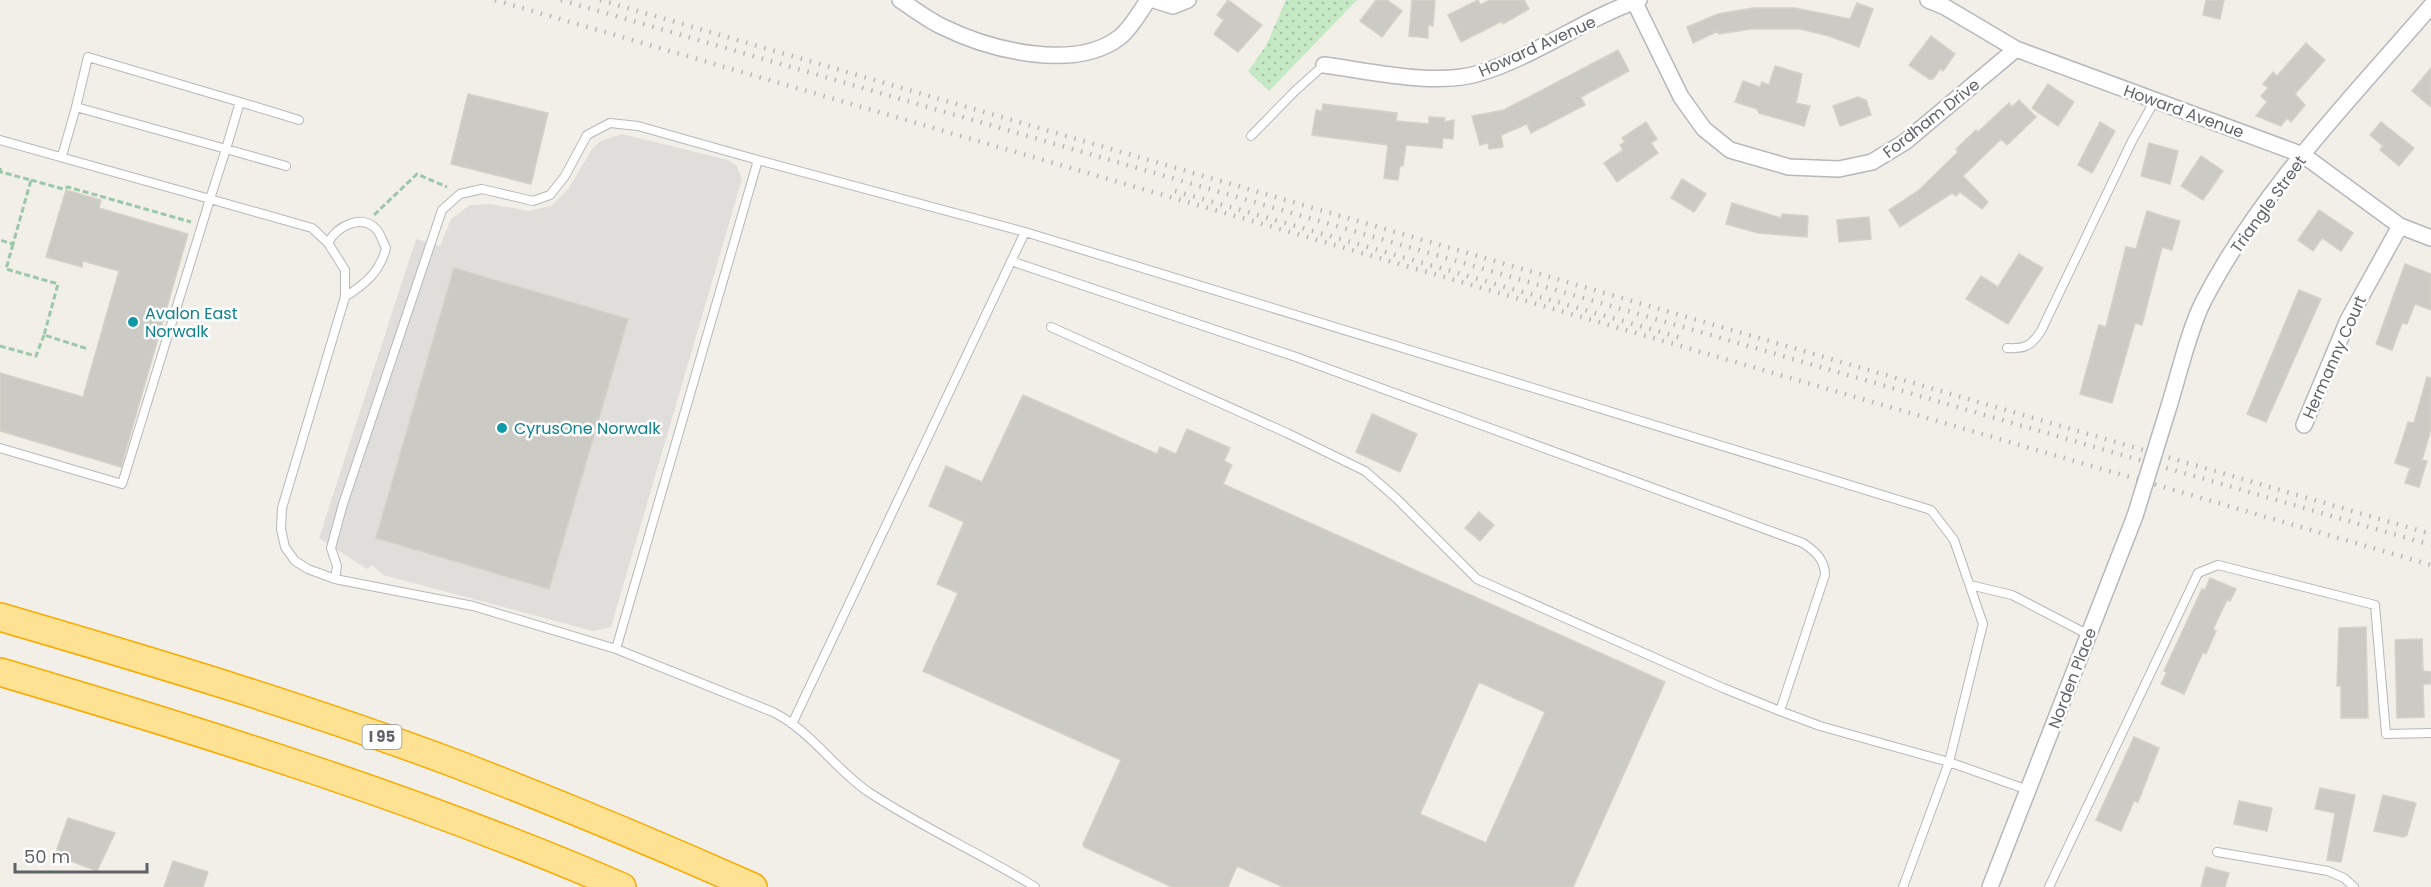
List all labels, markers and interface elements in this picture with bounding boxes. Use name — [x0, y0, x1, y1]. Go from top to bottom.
street label: Howard Avenue — [1475, 10, 1600, 83]
street label: Fordham Drive — [1878, 73, 1985, 163]
street label: Howard Avenue — [2121, 79, 2247, 144]
street label: Triangle Street — [2225, 151, 2312, 258]
street label: Hermanny Court — [2297, 292, 2372, 422]
place label: Avalon East Norwalk — [145, 302, 238, 343]
marker: Avalon East Norwalk — [126, 315, 140, 329]
place label: CyrusOne Norwalk — [514, 417, 661, 440]
marker: CyrusOne Norwalk — [495, 421, 509, 435]
street label: Norden Place — [2043, 624, 2102, 732]
road number: I 95 — [362, 725, 401, 749]
scale bar — [15, 836, 147, 874]
text: 50 m — [24, 844, 70, 869]

